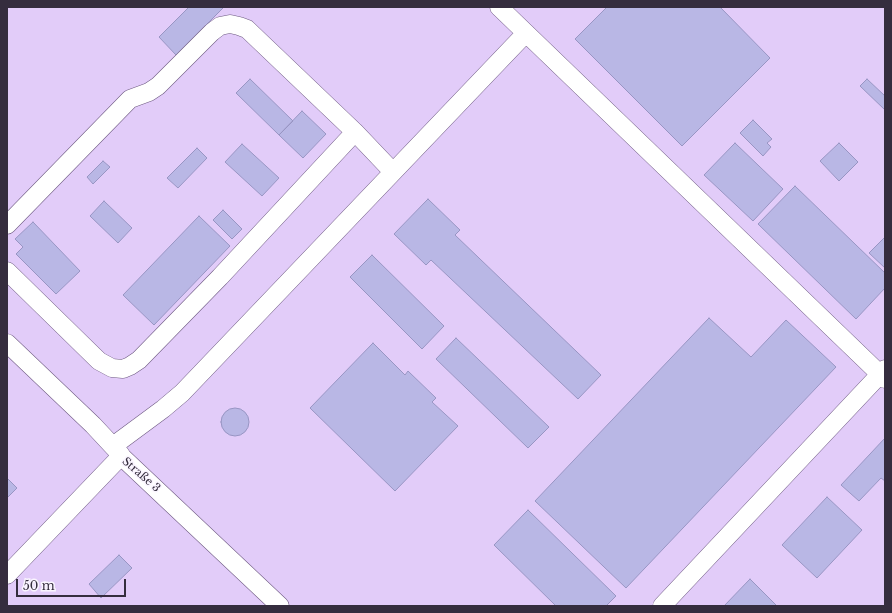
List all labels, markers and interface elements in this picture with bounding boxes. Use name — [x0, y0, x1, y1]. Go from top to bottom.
street label: Straße 3 — [119, 455, 163, 495]
scale bar — [18, 571, 128, 597]
text: 50 m — [23, 578, 55, 593]

